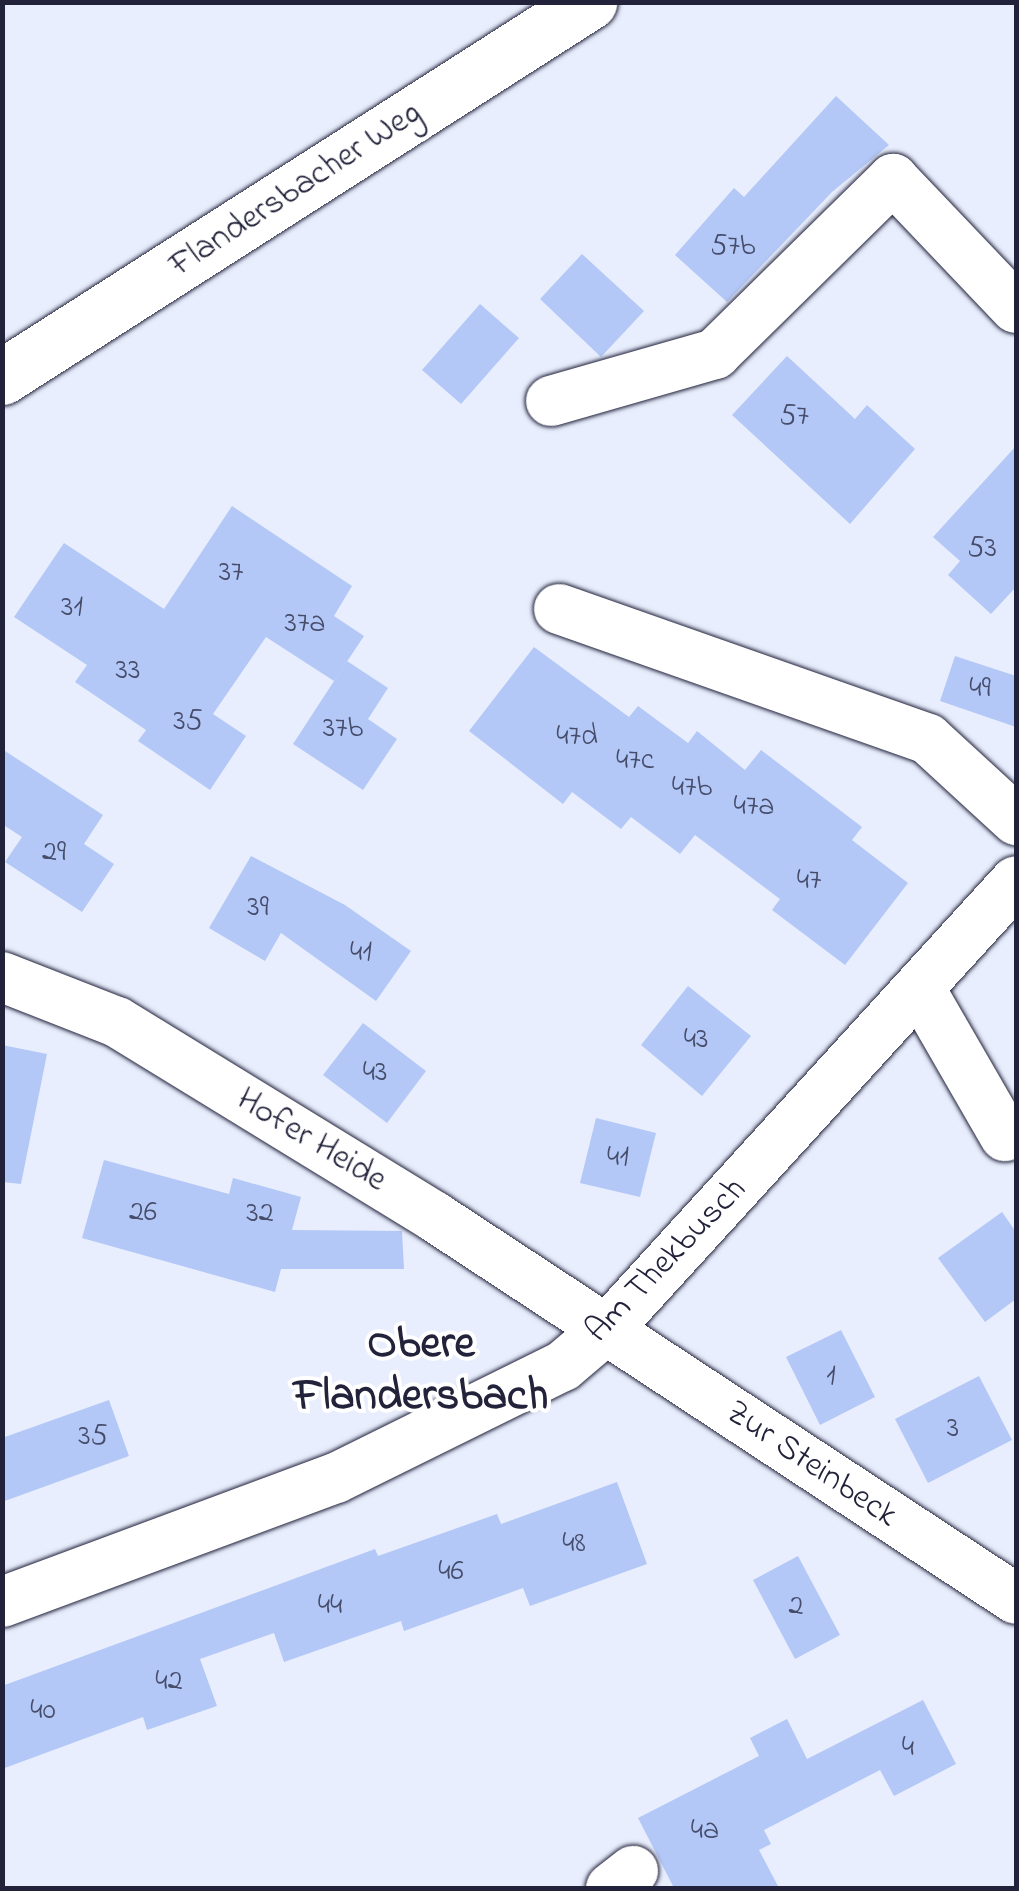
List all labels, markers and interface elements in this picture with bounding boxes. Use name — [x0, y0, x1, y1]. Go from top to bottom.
street label: Flandersbacher Weg — [162, 93, 430, 287]
house number: 57b — [710, 229, 756, 265]
house number: 57 — [779, 399, 809, 435]
house number: 53 — [967, 531, 997, 567]
house number: 37 — [219, 555, 243, 591]
house number: 31 — [61, 590, 83, 626]
house number: 37a — [285, 606, 325, 642]
house number: 33 — [116, 653, 140, 689]
house number: 49 — [969, 671, 991, 707]
house number: 35 — [173, 704, 203, 740]
house number: 37b — [323, 711, 363, 747]
house number: 47d — [556, 719, 598, 755]
house number: 47c — [616, 743, 654, 779]
house number: 47b — [672, 770, 712, 806]
house number: 47a — [734, 789, 774, 825]
house number: 29 — [42, 835, 66, 871]
house number: 47 — [797, 863, 821, 899]
house number: 39 — [247, 890, 269, 926]
house number: 41 — [350, 935, 372, 971]
house number: 43 — [684, 1022, 708, 1058]
house number: 43 — [363, 1055, 387, 1091]
street label: Hofer Heide — [228, 1080, 394, 1202]
house number: 41 — [607, 1140, 629, 1176]
street label: Am Thekbusch — [578, 1170, 756, 1352]
house number: 26 — [129, 1195, 157, 1231]
house number: 32 — [246, 1196, 274, 1232]
district label: Obere Flandersbach — [294, 1319, 548, 1425]
house number: 1 — [826, 1359, 836, 1395]
street label: Zur Steinbeck — [717, 1392, 905, 1538]
house number: 3 — [947, 1411, 959, 1447]
house number: 35 — [78, 1419, 108, 1455]
house number: 48 — [562, 1526, 586, 1562]
house number: 46 — [438, 1554, 464, 1590]
house number: 44 — [318, 1588, 342, 1624]
house number: 2 — [789, 1589, 803, 1625]
house number: 42 — [155, 1664, 183, 1700]
house number: 40 — [30, 1693, 56, 1729]
house number: 4 — [902, 1730, 914, 1766]
house number: 4a — [691, 1813, 719, 1849]

